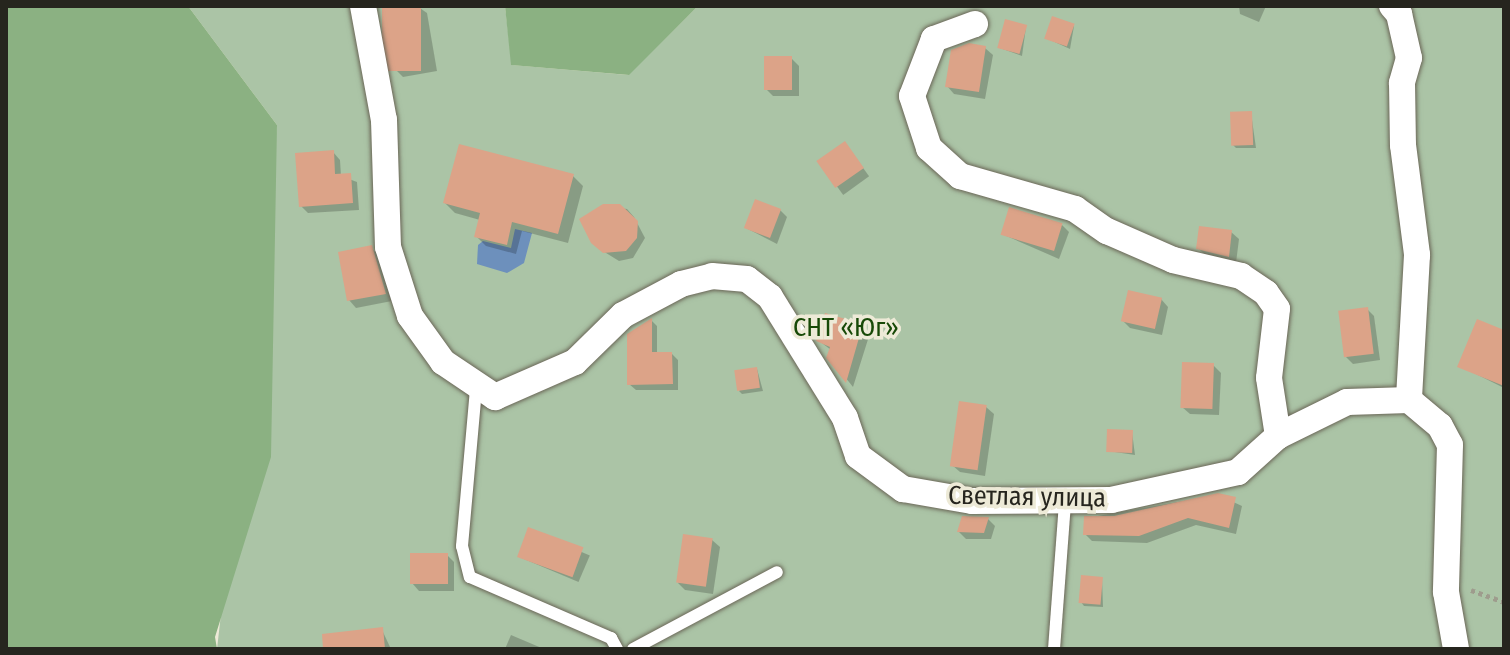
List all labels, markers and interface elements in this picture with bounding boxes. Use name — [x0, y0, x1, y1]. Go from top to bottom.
park label: СНТ «Юг» — [793, 312, 899, 344]
street label: Светлая улица — [948, 480, 1106, 514]

